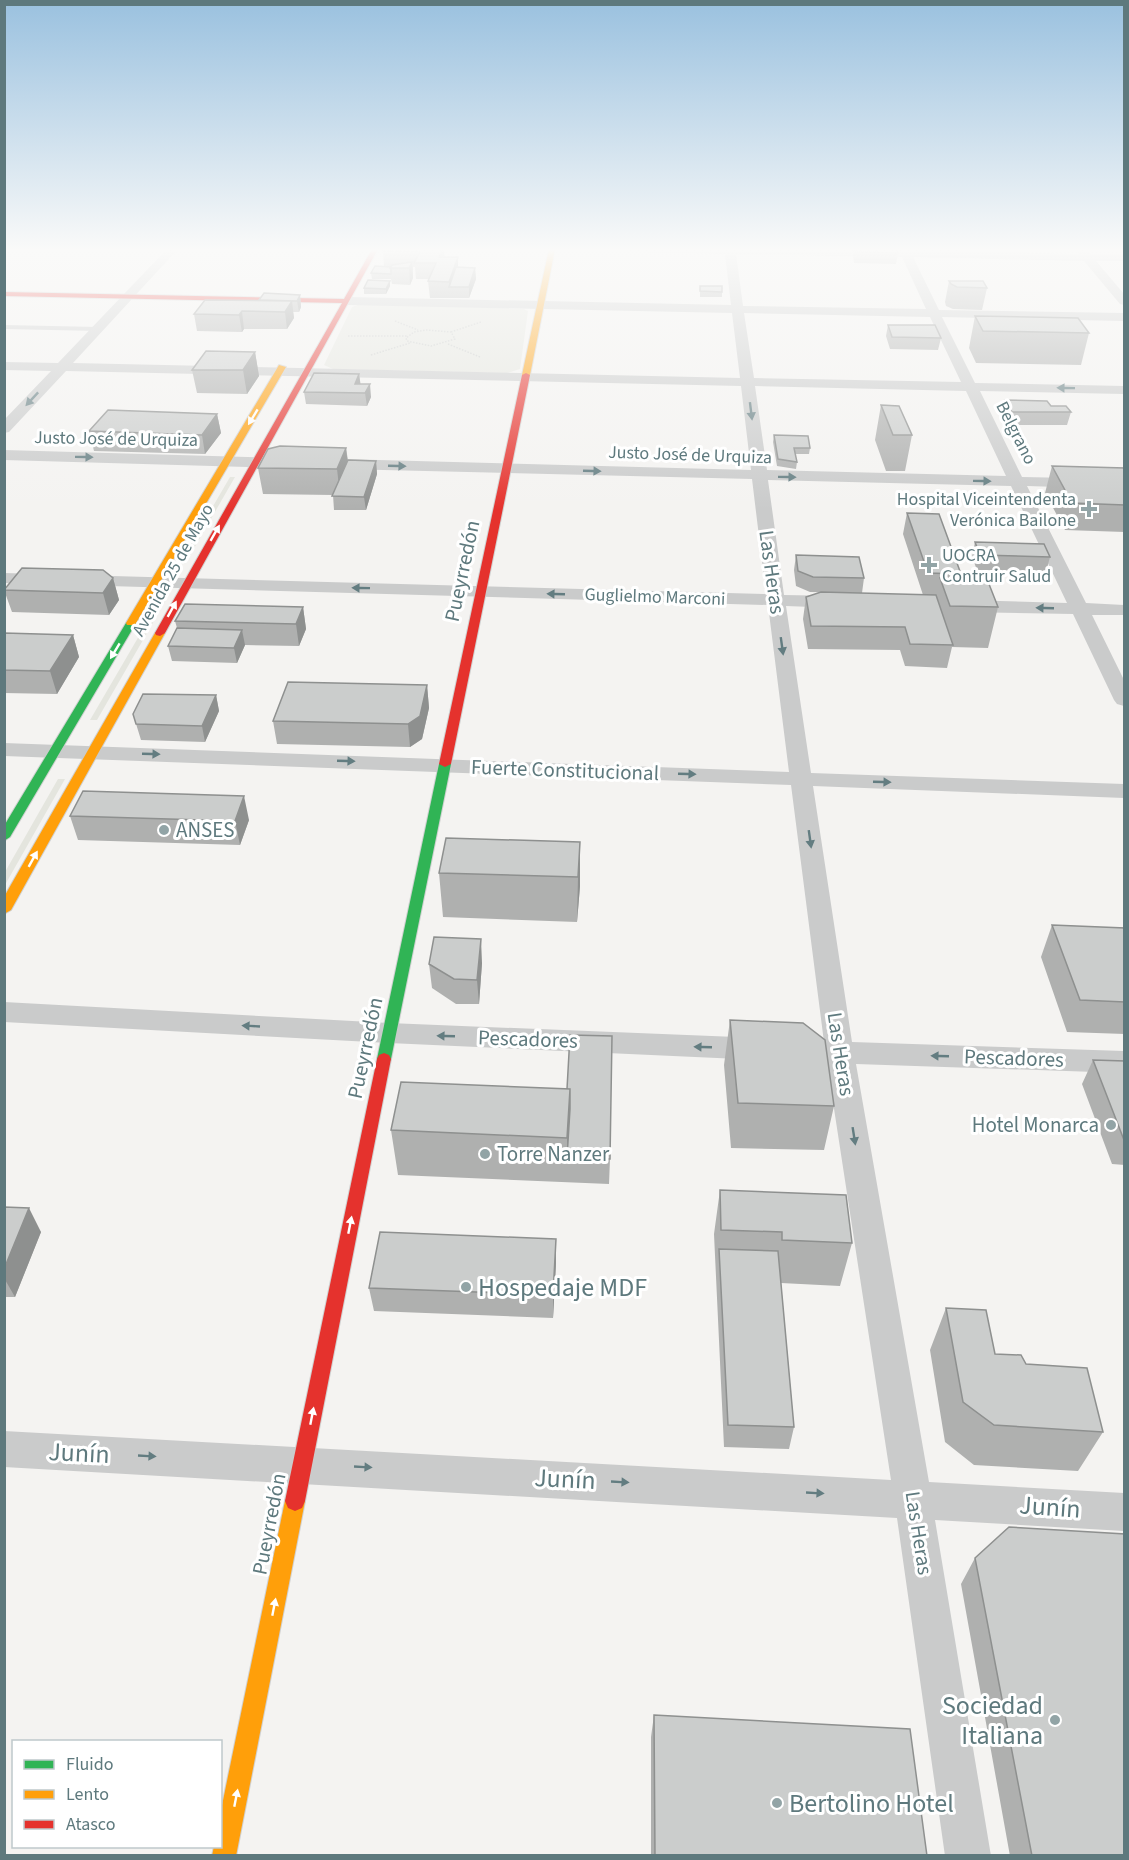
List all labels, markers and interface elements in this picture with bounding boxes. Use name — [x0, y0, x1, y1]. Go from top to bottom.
one-way arrow — [1057, 384, 1076, 393]
one-way arrow — [25, 392, 39, 407]
street label: Belgrano — [990, 397, 1042, 469]
one-way arrow — [747, 402, 756, 421]
one-way arrow — [249, 408, 259, 425]
street label: Justo José de Urquiza — [34, 425, 198, 453]
street label: Justo José de Urquiza — [608, 440, 772, 470]
one-way arrow — [74, 453, 93, 462]
one-way arrow — [388, 461, 407, 471]
one-way arrow — [583, 467, 602, 476]
one-way arrow — [778, 472, 797, 481]
one-way arrow — [972, 476, 991, 486]
place label: Hospital Viceintendenta Verónica Bailone — [897, 487, 1076, 533]
street label: Avenida 25 de Mayo — [126, 499, 220, 641]
marker: Hospital Viceintendenta Verónica Bailone — [1080, 500, 1098, 518]
street label: Pueyrredón — [437, 518, 487, 624]
one-way arrow — [209, 525, 220, 541]
street label: Las Heras — [751, 528, 793, 616]
place label: UOCRA Contruir Salud — [942, 543, 1051, 589]
marker: UOCRA Contruir Salud — [920, 556, 938, 574]
street label: Guglielmo Marconi — [584, 582, 726, 612]
one-way arrow — [352, 584, 371, 593]
one-way arrow — [547, 589, 566, 598]
one-way arrow — [167, 600, 177, 617]
one-way arrow — [1036, 604, 1055, 613]
one-way arrow — [778, 637, 787, 656]
one-way arrow — [110, 643, 121, 659]
one-way arrow — [141, 749, 160, 758]
street label: Fuerte Constitucional — [470, 752, 660, 788]
one-way arrow — [336, 757, 355, 766]
one-way arrow — [678, 770, 697, 779]
one-way arrow — [873, 777, 892, 786]
place label: ANSES — [176, 815, 235, 845]
marker: ANSES — [157, 823, 171, 837]
one-way arrow — [806, 830, 815, 849]
one-way arrow — [28, 850, 38, 867]
street label: Pueyrredón — [340, 995, 390, 1101]
street label: Las Heras — [820, 1010, 862, 1098]
one-way arrow — [241, 1021, 260, 1030]
street label: Pescadores — [478, 1022, 579, 1056]
one-way arrow — [436, 1031, 455, 1040]
street label: Pescadores — [964, 1041, 1065, 1075]
one-way arrow — [694, 1042, 713, 1051]
one-way arrow — [931, 1051, 950, 1061]
place label: Hotel Monarca — [972, 1110, 1099, 1140]
marker: Hotel Monarca — [1104, 1118, 1118, 1132]
one-way arrow — [850, 1127, 859, 1146]
place label: Torre Nanzer — [497, 1139, 610, 1169]
marker: Torre Nanzer — [478, 1147, 492, 1161]
one-way arrow — [346, 1215, 356, 1234]
place label: Hospedaje MDF — [478, 1269, 647, 1306]
marker: Hospedaje MDF — [459, 1280, 473, 1294]
one-way arrow — [308, 1406, 317, 1425]
street label: Junín — [47, 1433, 111, 1473]
one-way arrow — [137, 1452, 156, 1461]
street label: Junín — [533, 1459, 597, 1499]
one-way arrow — [353, 1463, 372, 1472]
street label: Pueyrredón — [244, 1471, 294, 1577]
one-way arrow — [611, 1477, 630, 1486]
street label: Junín — [1018, 1486, 1082, 1528]
one-way arrow — [805, 1488, 824, 1498]
street label: Las Heras — [898, 1489, 940, 1577]
one-way arrow — [270, 1597, 279, 1616]
place label: Sociedad Italiana — [942, 1687, 1043, 1754]
marker: Sociedad Italiana — [1048, 1713, 1062, 1727]
legend — [12, 1740, 222, 1848]
text: Fluido — [66, 1752, 113, 1777]
text: Lento — [66, 1782, 109, 1807]
place label: Bertolino Hotel — [789, 1785, 954, 1822]
one-way arrow — [232, 1788, 241, 1807]
marker: Bertolino Hotel — [770, 1796, 784, 1810]
text: Atasco — [66, 1812, 115, 1837]

